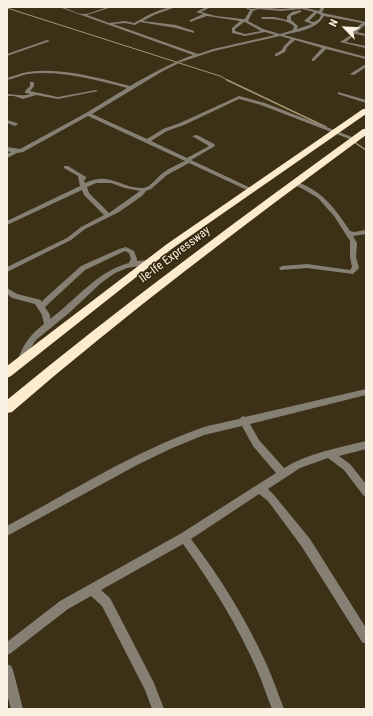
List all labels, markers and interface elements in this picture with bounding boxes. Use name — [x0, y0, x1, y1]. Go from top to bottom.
north arrow — [325, 8, 365, 48]
text: N — [326, 17, 341, 29]
street label: Ile-Ife Expressway — [137, 224, 213, 286]

